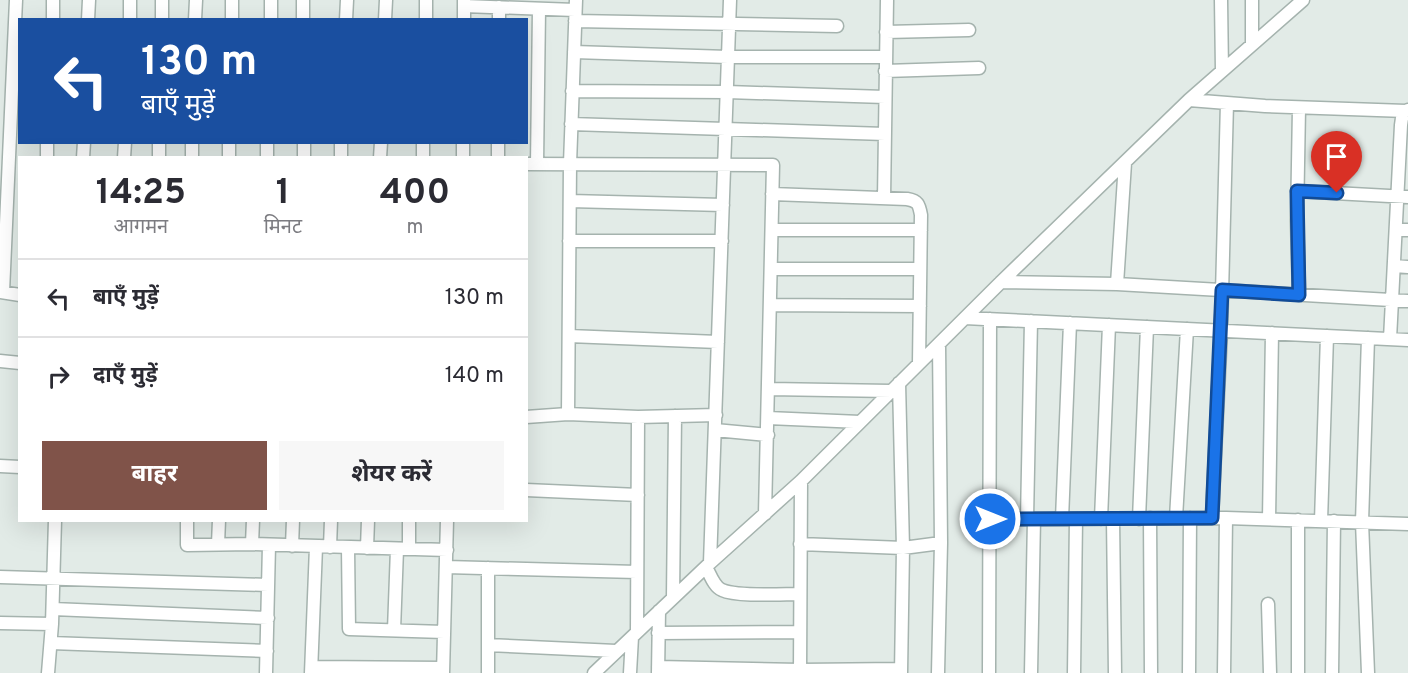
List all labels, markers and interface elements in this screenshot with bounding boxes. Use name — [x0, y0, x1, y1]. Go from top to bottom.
text: 130 m — [141, 37, 257, 90]
icon: left — [42, 42, 120, 120]
text: बाएँ मुड़ें — [141, 89, 215, 123]
pin — [1311, 131, 1362, 193]
icon: arrive — [1320, 140, 1353, 173]
text: 14:25 — [96, 171, 186, 217]
text: 1 — [276, 171, 290, 217]
text: 400 — [380, 171, 450, 217]
text: आगमन — [113, 215, 168, 241]
text: मिनट — [264, 215, 302, 241]
text: m — [407, 215, 423, 241]
icon: left — [42, 282, 75, 315]
text: बाएँ मुड़ें — [93, 285, 159, 312]
text: 130 m — [445, 285, 504, 312]
icon: right — [42, 360, 75, 393]
text: दाएँ मुड़ें — [93, 363, 158, 390]
text: 140 m — [445, 363, 504, 390]
button: बाहर — [42, 441, 267, 510]
button: शेयर करें — [279, 441, 504, 510]
position arrow — [958, 487, 1022, 551]

